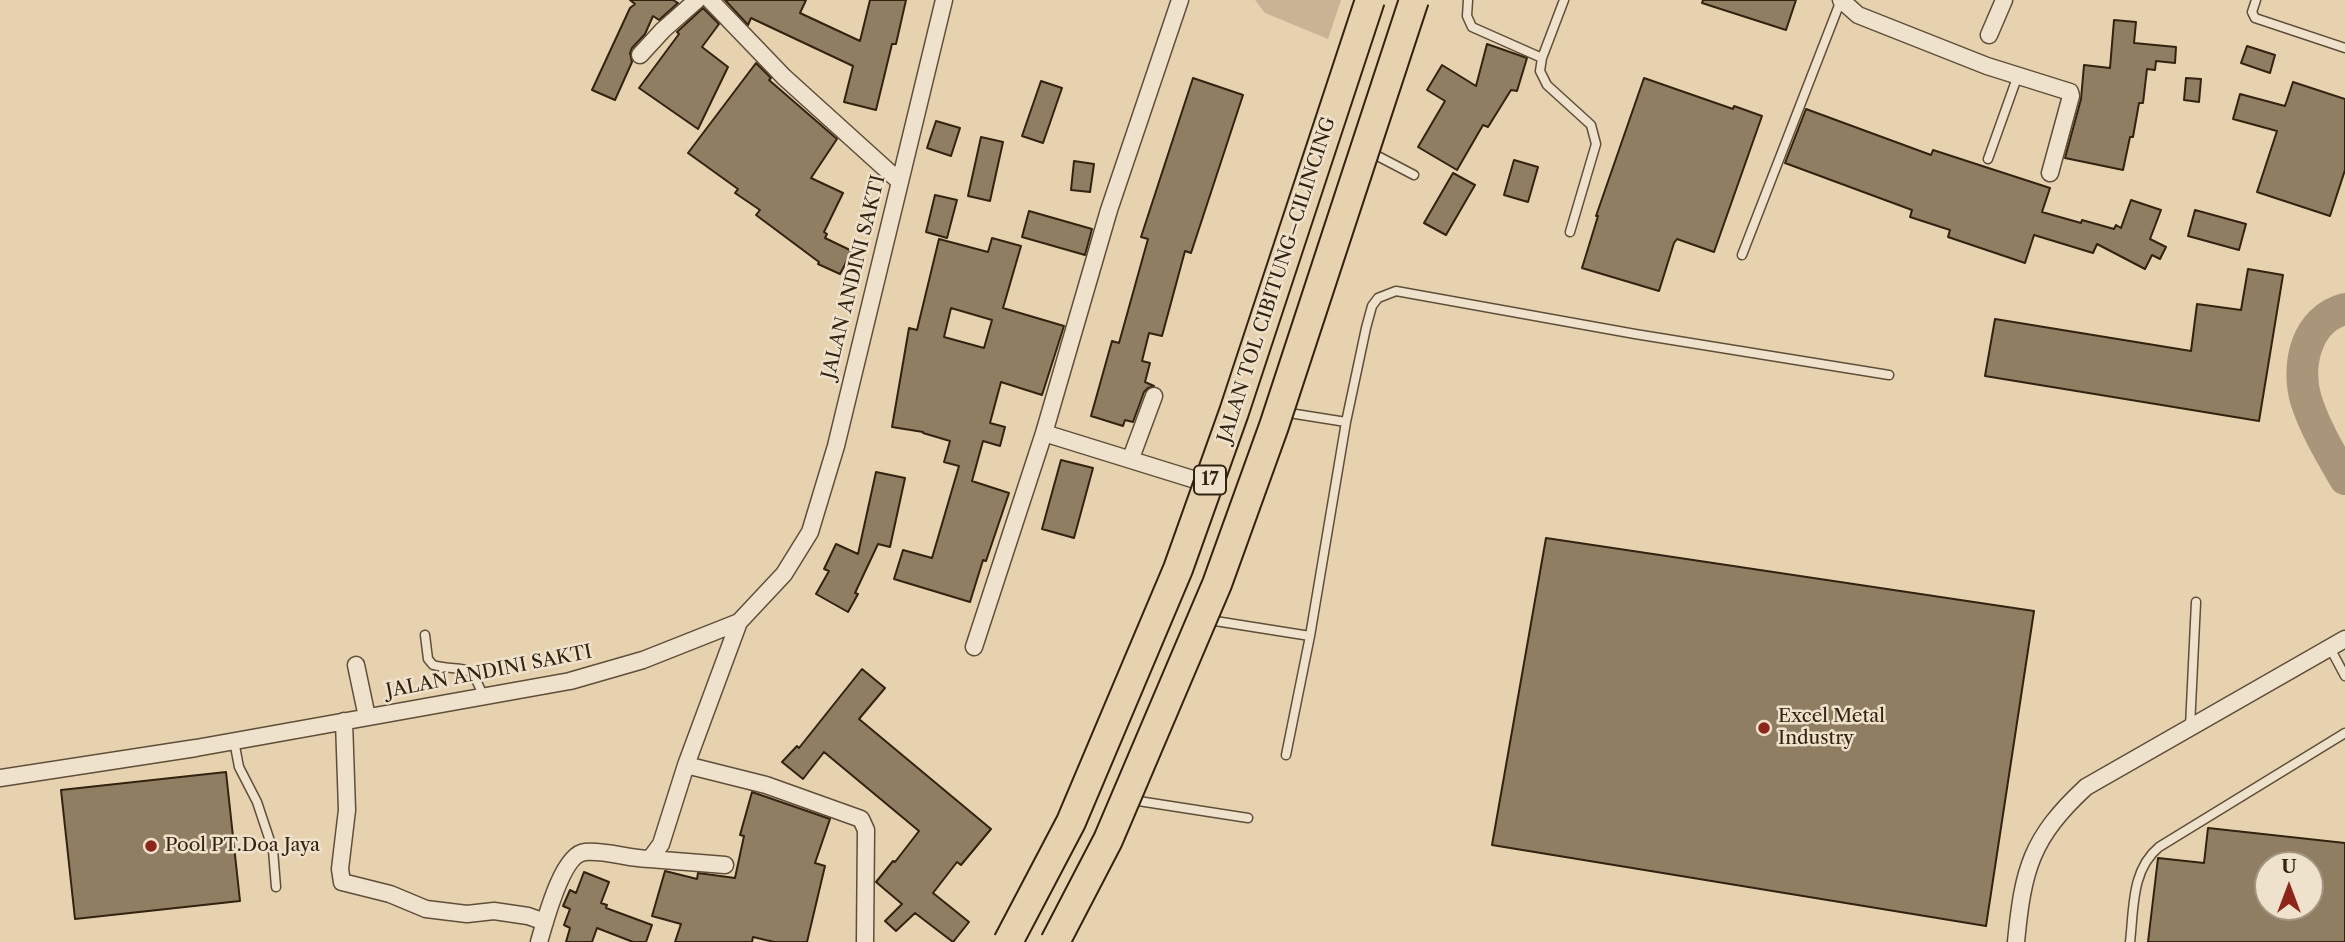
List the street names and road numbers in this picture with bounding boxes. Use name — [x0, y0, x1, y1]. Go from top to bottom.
street label: JALAN TOL CIBITUNG–CILINCING — [1213, 114, 1341, 446]
street label: JALAN ANDINI SAKTI — [818, 173, 890, 381]
road number: 17 — [1194, 466, 1226, 494]
street label: JALAN ANDINI SAKTI — [384, 641, 594, 703]

